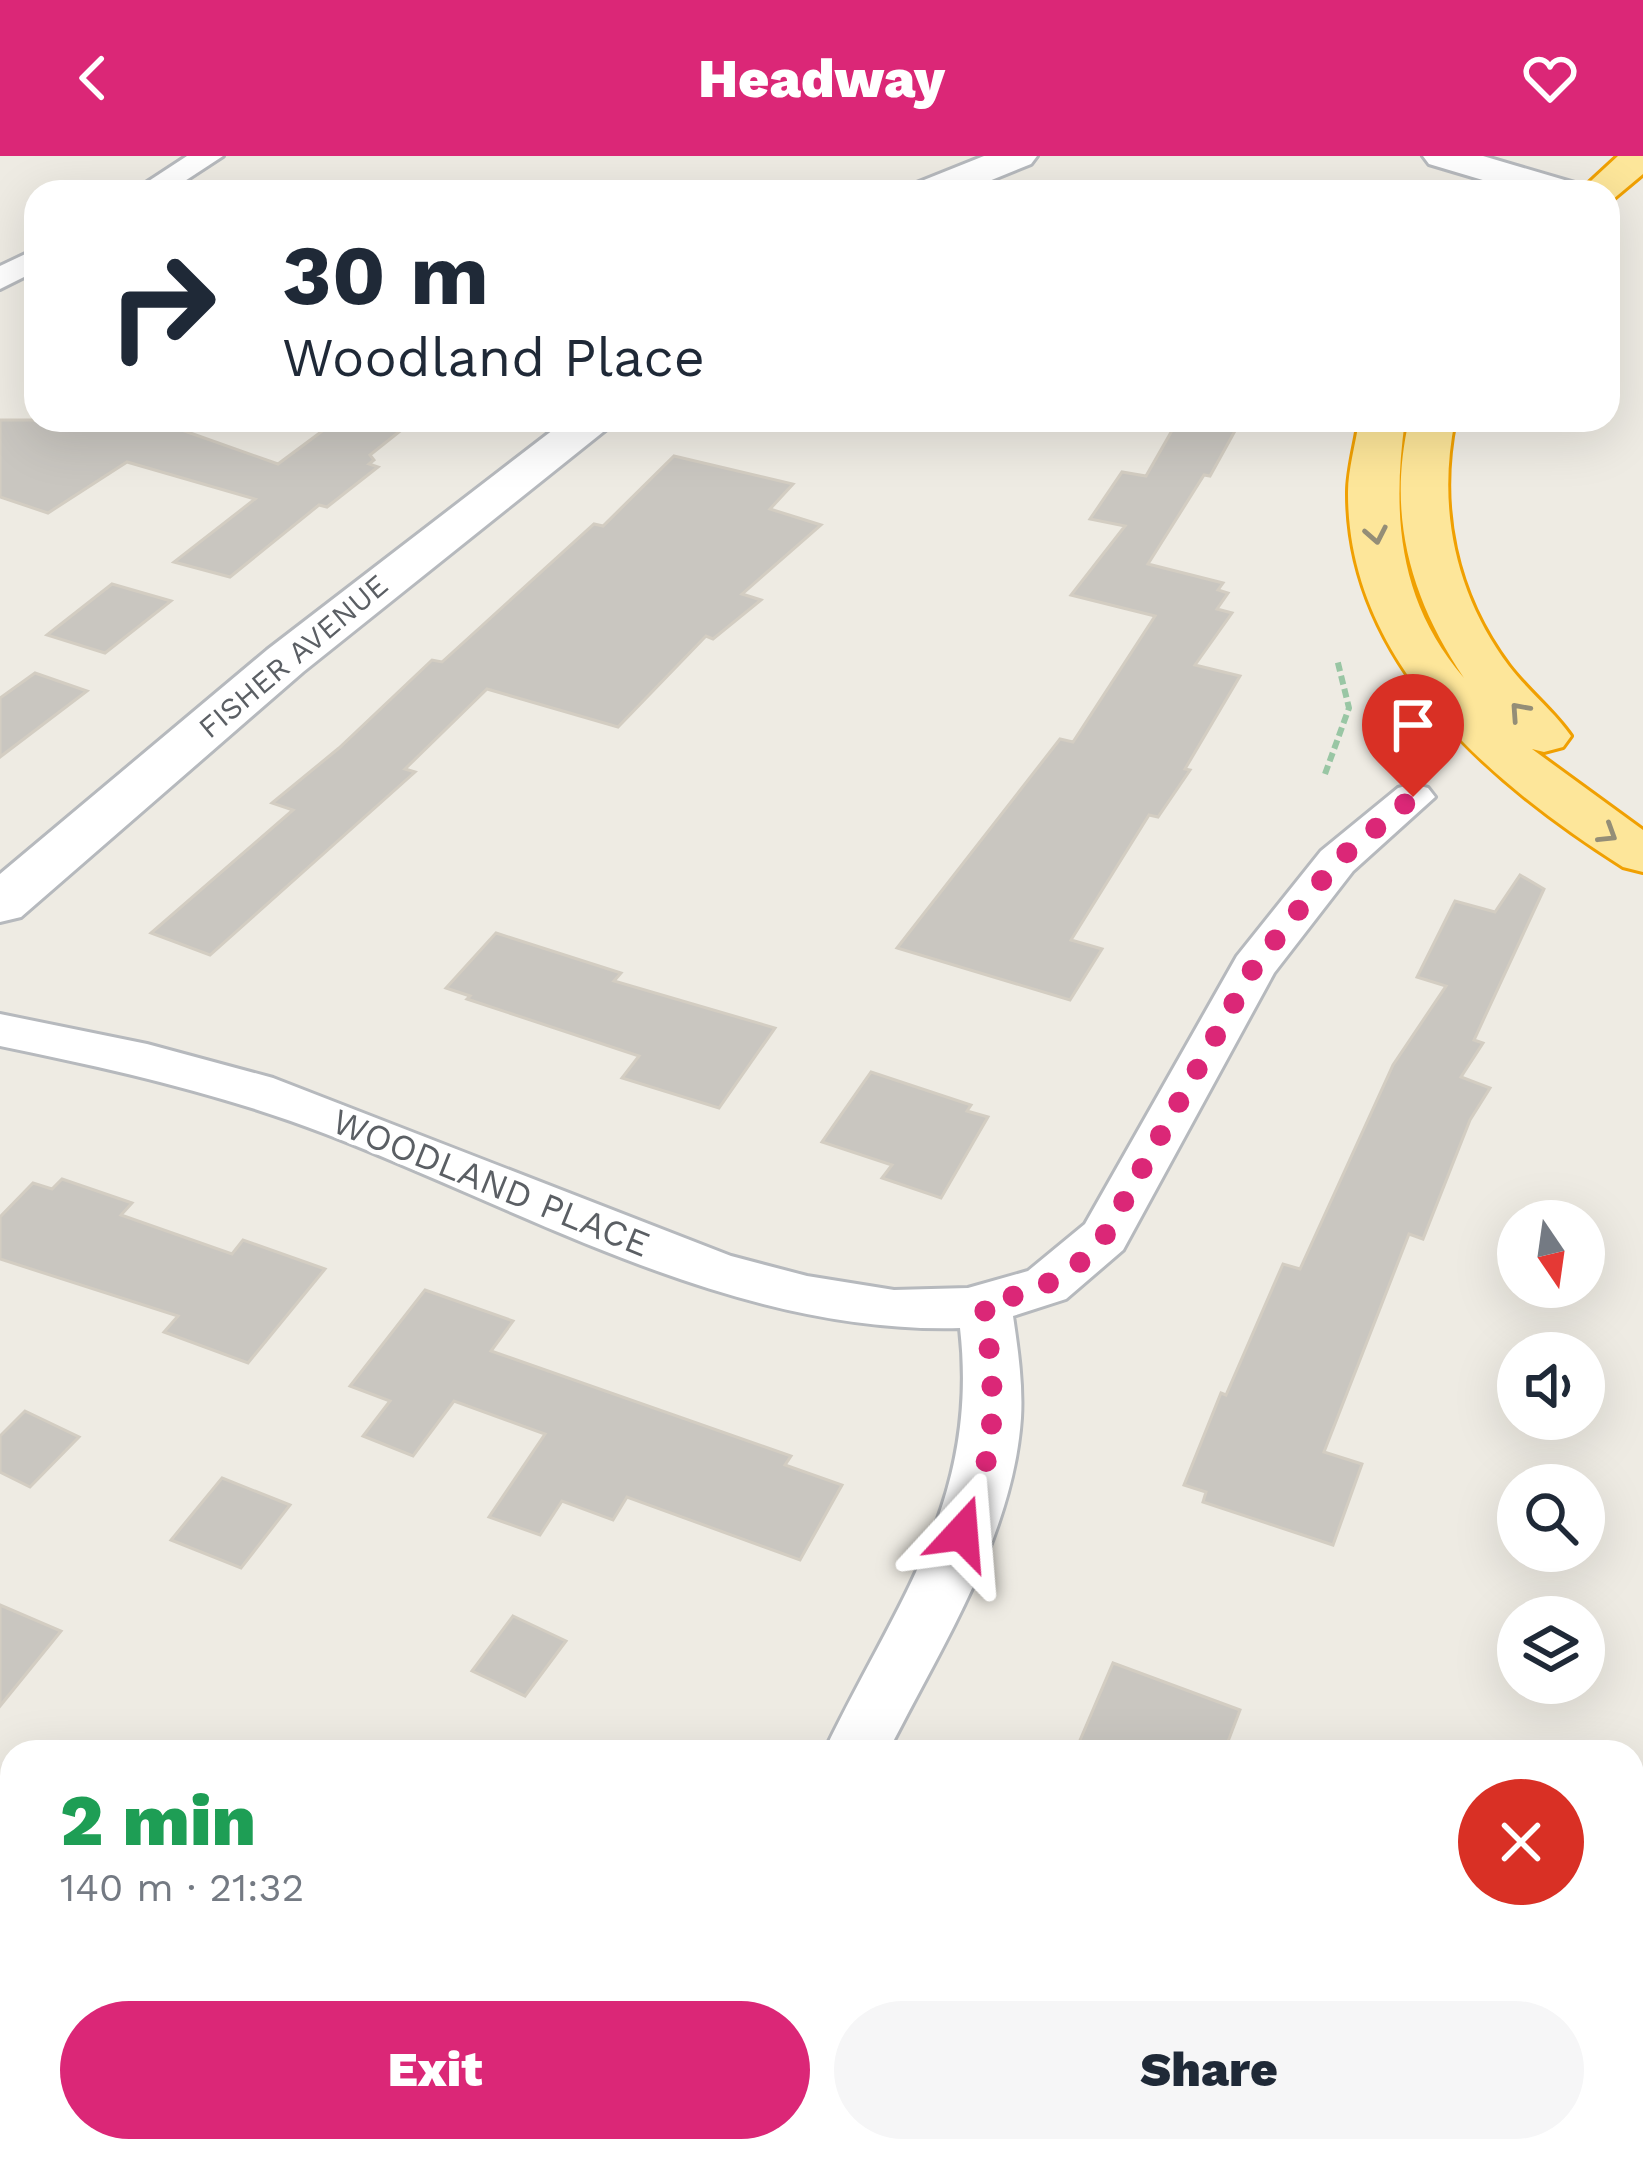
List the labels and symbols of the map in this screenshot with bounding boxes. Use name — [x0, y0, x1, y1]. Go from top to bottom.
one-way arrow — [1362, 525, 1388, 545]
street label: FISHER AVENUE — [192, 567, 394, 745]
pin — [1362, 674, 1464, 797]
one-way arrow — [1512, 703, 1534, 724]
one-way arrow — [1595, 820, 1617, 842]
street label: WOODLAND PLACE — [326, 1100, 656, 1266]
north arrow — [1497, 1200, 1605, 1308]
position arrow — [899, 1470, 1025, 1596]

